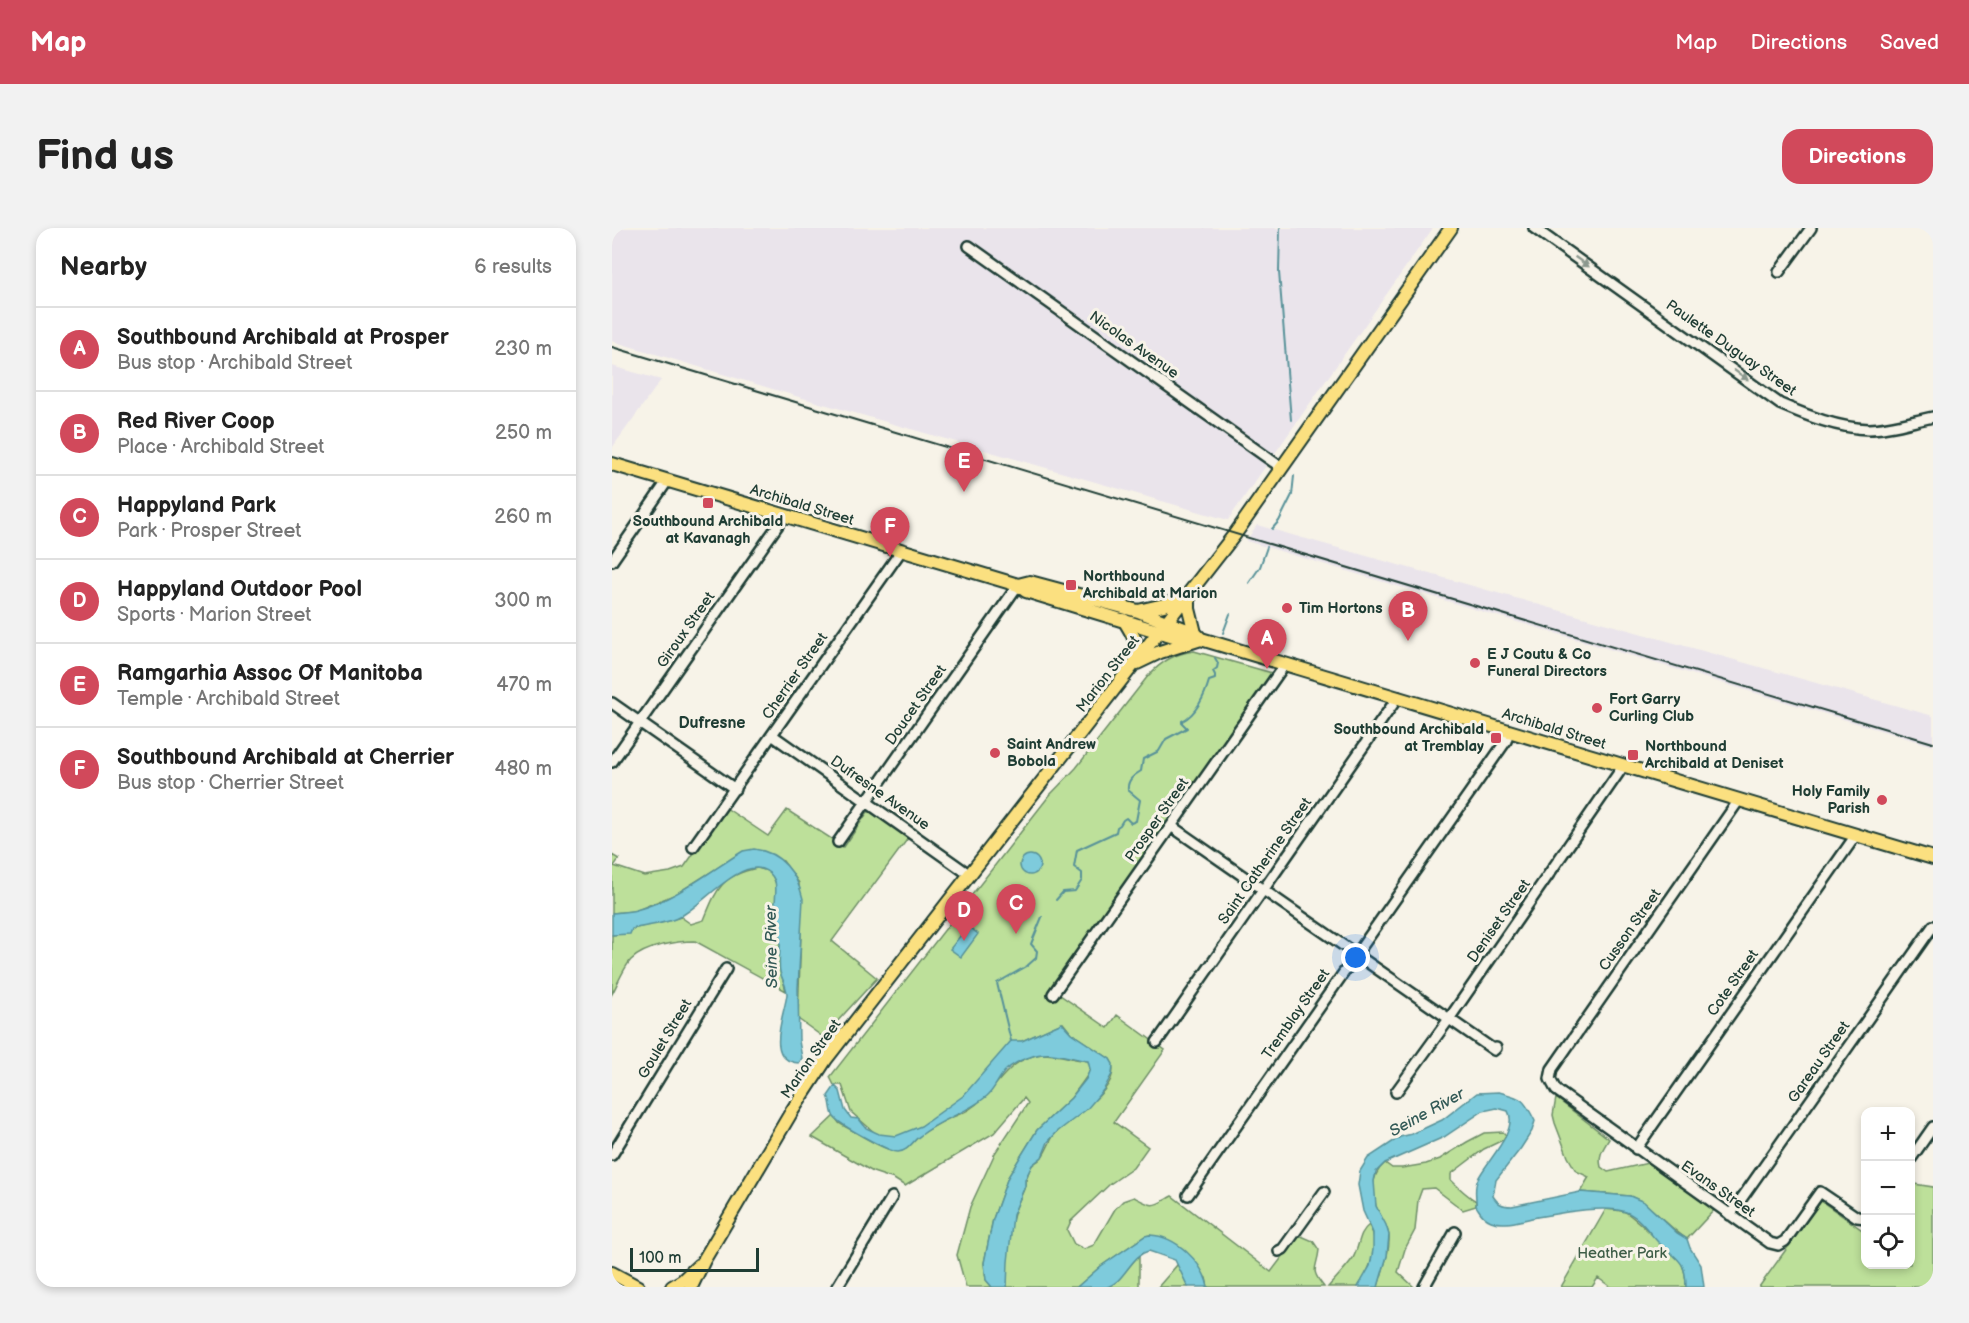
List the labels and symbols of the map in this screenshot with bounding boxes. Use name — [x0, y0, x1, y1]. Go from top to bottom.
one-way arrow — [1573, 256, 1589, 268]
street label: Paulette Duguay Street — [1662, 296, 1800, 400]
street label: Nicolas Avenue — [1086, 307, 1182, 383]
one-way arrow — [1732, 369, 1748, 381]
pin: E — [944, 442, 984, 492]
street label: Archibald Street — [748, 480, 857, 530]
marker: Southbound Archibald at Kavanagh — [701, 496, 715, 510]
pin: F — [870, 508, 910, 557]
place label: Southbound Archibald at Kavanagh — [633, 512, 783, 548]
place label: Northbound Archibald at Marion — [1082, 567, 1217, 603]
marker: Northbound Archibald at Marion — [1064, 578, 1078, 592]
street label: Giroux Street — [653, 588, 719, 672]
pin: B — [1388, 592, 1428, 641]
place label: Tim Hortons — [1299, 599, 1383, 618]
marker: Tim Hortons — [1280, 601, 1294, 615]
pin: A — [1248, 620, 1286, 669]
street label: Cherrier Street — [758, 629, 832, 723]
street label: Marion Street — [1072, 631, 1144, 716]
place label: E J Coutu & Co Funeral Directors — [1487, 645, 1607, 681]
marker: E J Coutu & Co Funeral Directors — [1468, 656, 1482, 670]
street label: Doucet Street — [881, 661, 951, 749]
place label: Fort Garry Curling Club — [1609, 690, 1694, 726]
marker: Fort Garry Curling Club — [1590, 701, 1604, 715]
street label: Archibald Street — [1500, 704, 1609, 754]
district label: Dufresne — [678, 714, 746, 733]
place label: Southbound Archibald at Tremblay — [1334, 720, 1484, 756]
marker: Southbound Archibald at Tremblay — [1489, 731, 1503, 745]
place label: Saint Andrew Bobola — [1007, 735, 1096, 771]
place label: Northbound Archibald at Deniset — [1644, 737, 1783, 773]
marker: Saint Andrew Bobola — [988, 746, 1002, 760]
marker: Northbound Archibald at Deniset — [1626, 748, 1640, 762]
street label: Dufresne Avenue — [827, 752, 933, 834]
street label: Prosper Street — [1121, 774, 1193, 866]
place label: Holy Family Parish — [1792, 782, 1870, 818]
marker: Holy Family Parish — [1875, 793, 1889, 807]
street label: Saint Catherine Street — [1214, 794, 1316, 928]
street label: Deniset Street — [1463, 875, 1535, 966]
pin: C — [996, 884, 1036, 934]
street label: Cusson Street — [1595, 885, 1665, 975]
pin: D — [944, 892, 984, 941]
water label: Seine River — [762, 904, 782, 989]
your location — [1341, 943, 1370, 972]
street label: Cote Street — [1703, 946, 1763, 1020]
street label: Tremblay Street — [1258, 965, 1334, 1063]
street label: Goulet Street — [634, 995, 696, 1082]
street label: Marion Street — [777, 1015, 845, 1102]
street label: Gareau Street — [1784, 1017, 1854, 1107]
water label: Seine River — [1386, 1084, 1469, 1141]
street label: Evans Street — [1677, 1156, 1759, 1222]
park label: Heather Park — [1577, 1244, 1667, 1263]
scale bar — [630, 1245, 759, 1272]

